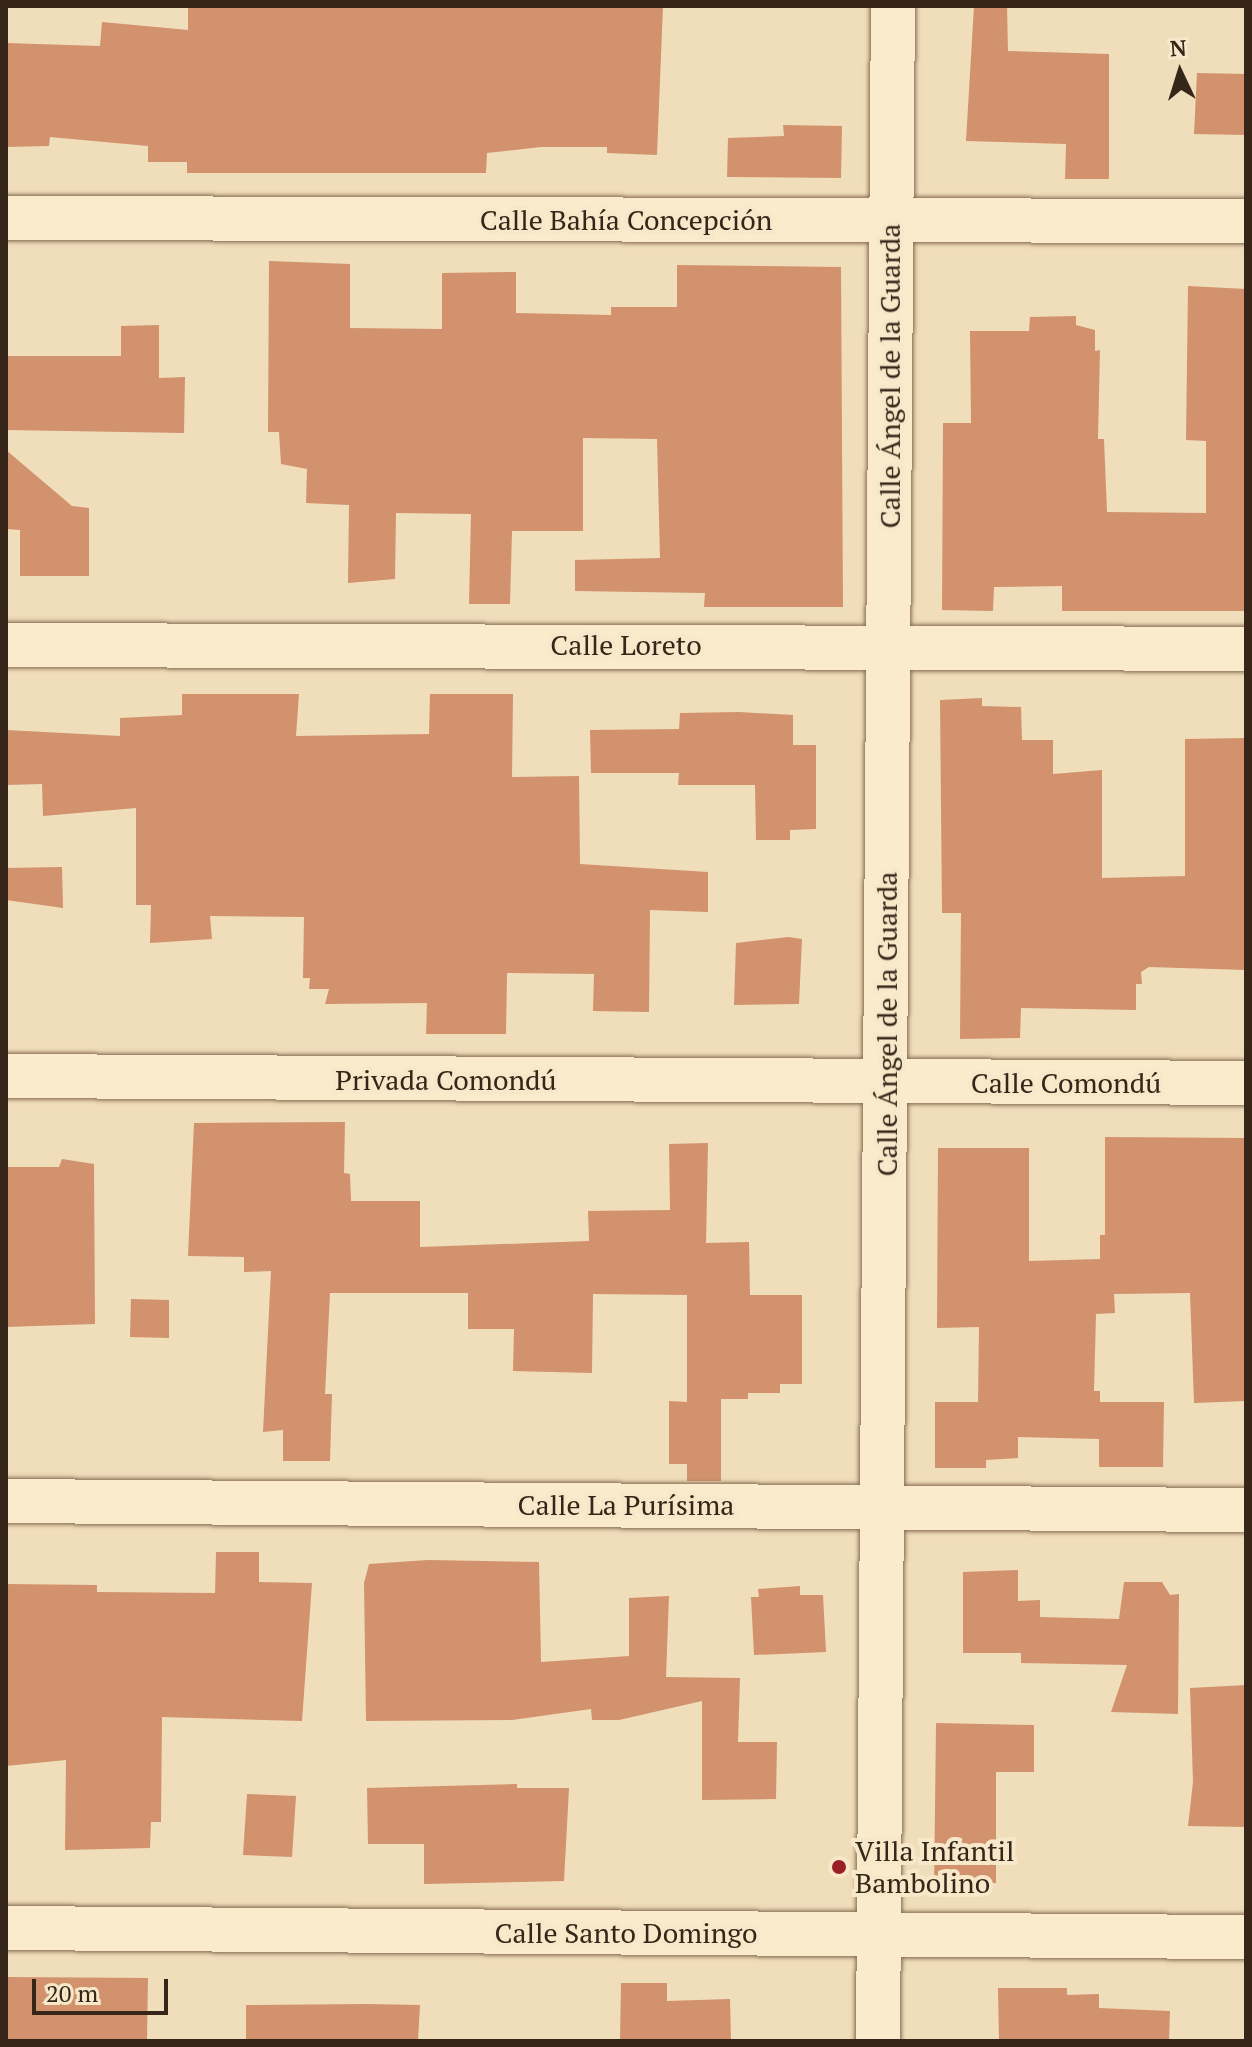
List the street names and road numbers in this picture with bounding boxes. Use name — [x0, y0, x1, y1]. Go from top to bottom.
street label: Calle Bahía Concepción — [480, 203, 772, 237]
street label: Calle Ángel de la Guarda — [873, 223, 907, 529]
street label: Calle Loreto — [550, 628, 702, 662]
street label: Calle Ángel de la Guarda — [870, 871, 904, 1177]
street label: Privada Comondú — [335, 1063, 557, 1097]
street label: Calle Comondú — [971, 1066, 1161, 1100]
street label: Calle La Purísima — [518, 1488, 734, 1522]
street label: Calle Santo Domingo — [494, 1916, 758, 1950]

